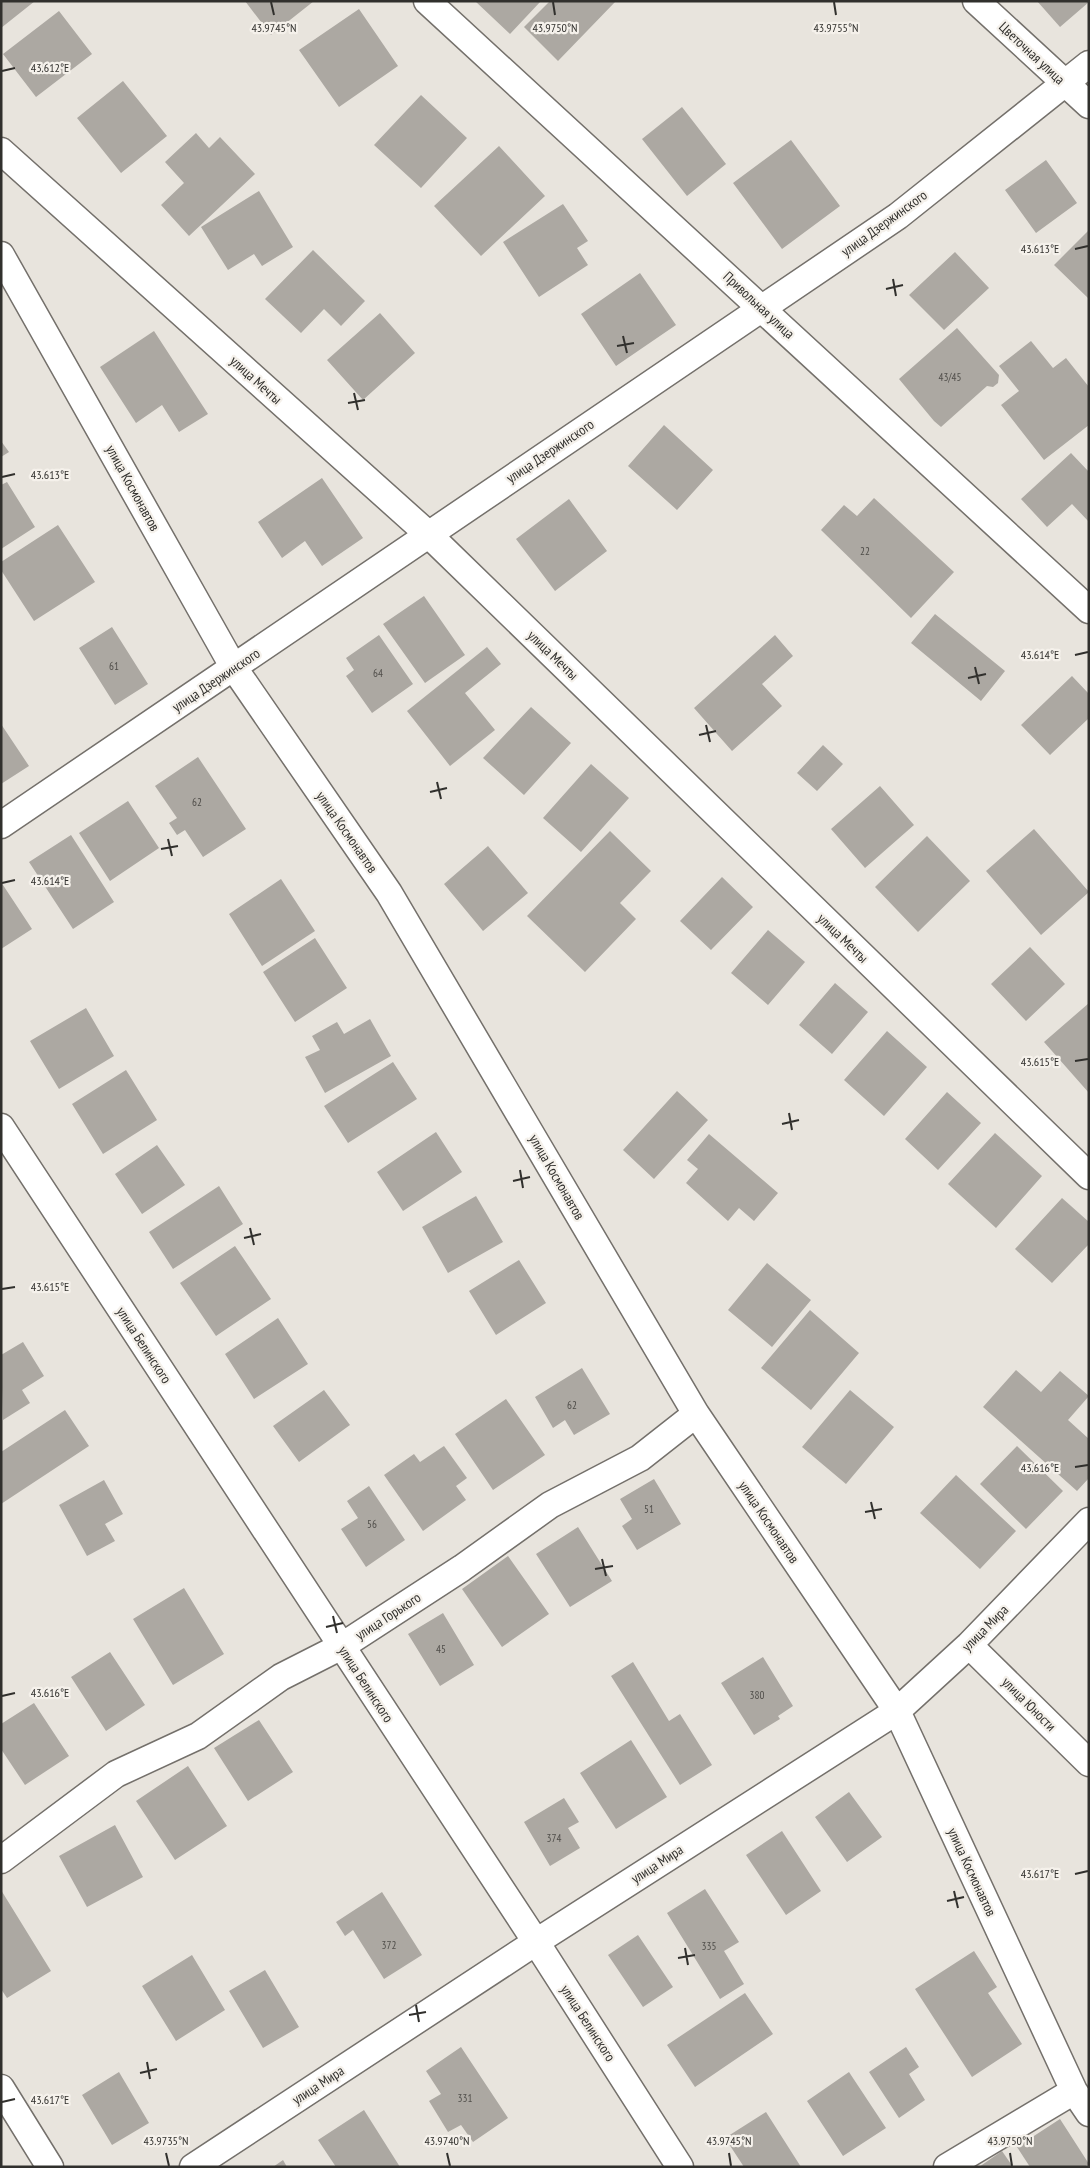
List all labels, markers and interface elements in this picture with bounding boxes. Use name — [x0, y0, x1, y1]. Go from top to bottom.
street label: Цветочная улица — [995, 18, 1069, 88]
text: 43.9745°N — [251, 20, 297, 35]
text: 43.9750°N — [532, 20, 578, 35]
text: 43.9755°N — [813, 20, 859, 35]
text: 43.612°E — [31, 60, 69, 75]
street label: улица Дзержинского — [838, 186, 930, 260]
text: 43.613°E — [1021, 241, 1059, 256]
street label: Привольная улица — [720, 267, 798, 343]
street label: улица Мечты — [226, 352, 286, 408]
house number: 43/45 — [938, 370, 962, 384]
street label: улица Дзержинского — [503, 415, 597, 487]
street label: улица Космонавтов — [102, 442, 164, 534]
text: 43.613°E — [31, 467, 69, 482]
house number: 22 — [860, 544, 870, 558]
street label: улица Мечты — [524, 626, 582, 684]
street label: улица Дзержинского — [169, 644, 263, 716]
text: 43.614°E — [1021, 647, 1059, 662]
house number: 61 — [109, 659, 119, 673]
house number: 64 — [373, 666, 383, 680]
street label: улица Космонавтов — [312, 788, 382, 877]
house number: 62 — [192, 795, 202, 809]
text: 43.614°E — [31, 873, 69, 888]
street label: улица Мечты — [814, 909, 872, 967]
text: 43.615°E — [1021, 1054, 1059, 1069]
street label: улица Космонавтов — [525, 1131, 589, 1223]
text: 43.615°E — [31, 1279, 69, 1294]
street label: улица Белинского — [113, 1303, 175, 1387]
house number: 62 — [567, 1398, 577, 1412]
text: 43.616°E — [1021, 1460, 1059, 1475]
street label: улица Космонавтов — [735, 1477, 803, 1567]
house number: 51 — [644, 1502, 654, 1516]
house number: 56 — [367, 1517, 377, 1531]
street label: улица Горького — [352, 1588, 424, 1644]
street label: улица Мира — [958, 1601, 1012, 1655]
street label: улица Белинского — [335, 1642, 397, 1726]
house number: 45 — [436, 1642, 446, 1656]
street label: улица Юности — [998, 1673, 1060, 1735]
text: 43.616°E — [31, 1685, 69, 1700]
house number: 380 — [750, 1688, 764, 1702]
street label: улица Космонавтов — [944, 1825, 1001, 1919]
house number: 374 — [547, 1831, 561, 1845]
street label: улица Мира — [628, 1841, 686, 1887]
text: 43.617°E — [1021, 1866, 1059, 1881]
house number: 372 — [382, 1938, 396, 1952]
house number: 335 — [702, 1939, 716, 1953]
street label: улица Белинского — [557, 1981, 619, 2065]
street label: улица Мира — [289, 2062, 347, 2108]
house number: 331 — [458, 2091, 472, 2105]
text: 43.617°E — [31, 2092, 69, 2107]
text: 43.9735°N — [143, 2133, 189, 2148]
text: 43.9740°N — [424, 2133, 470, 2148]
text: 43.9745°N — [706, 2133, 752, 2148]
text: 43.9750°N — [987, 2133, 1033, 2148]

